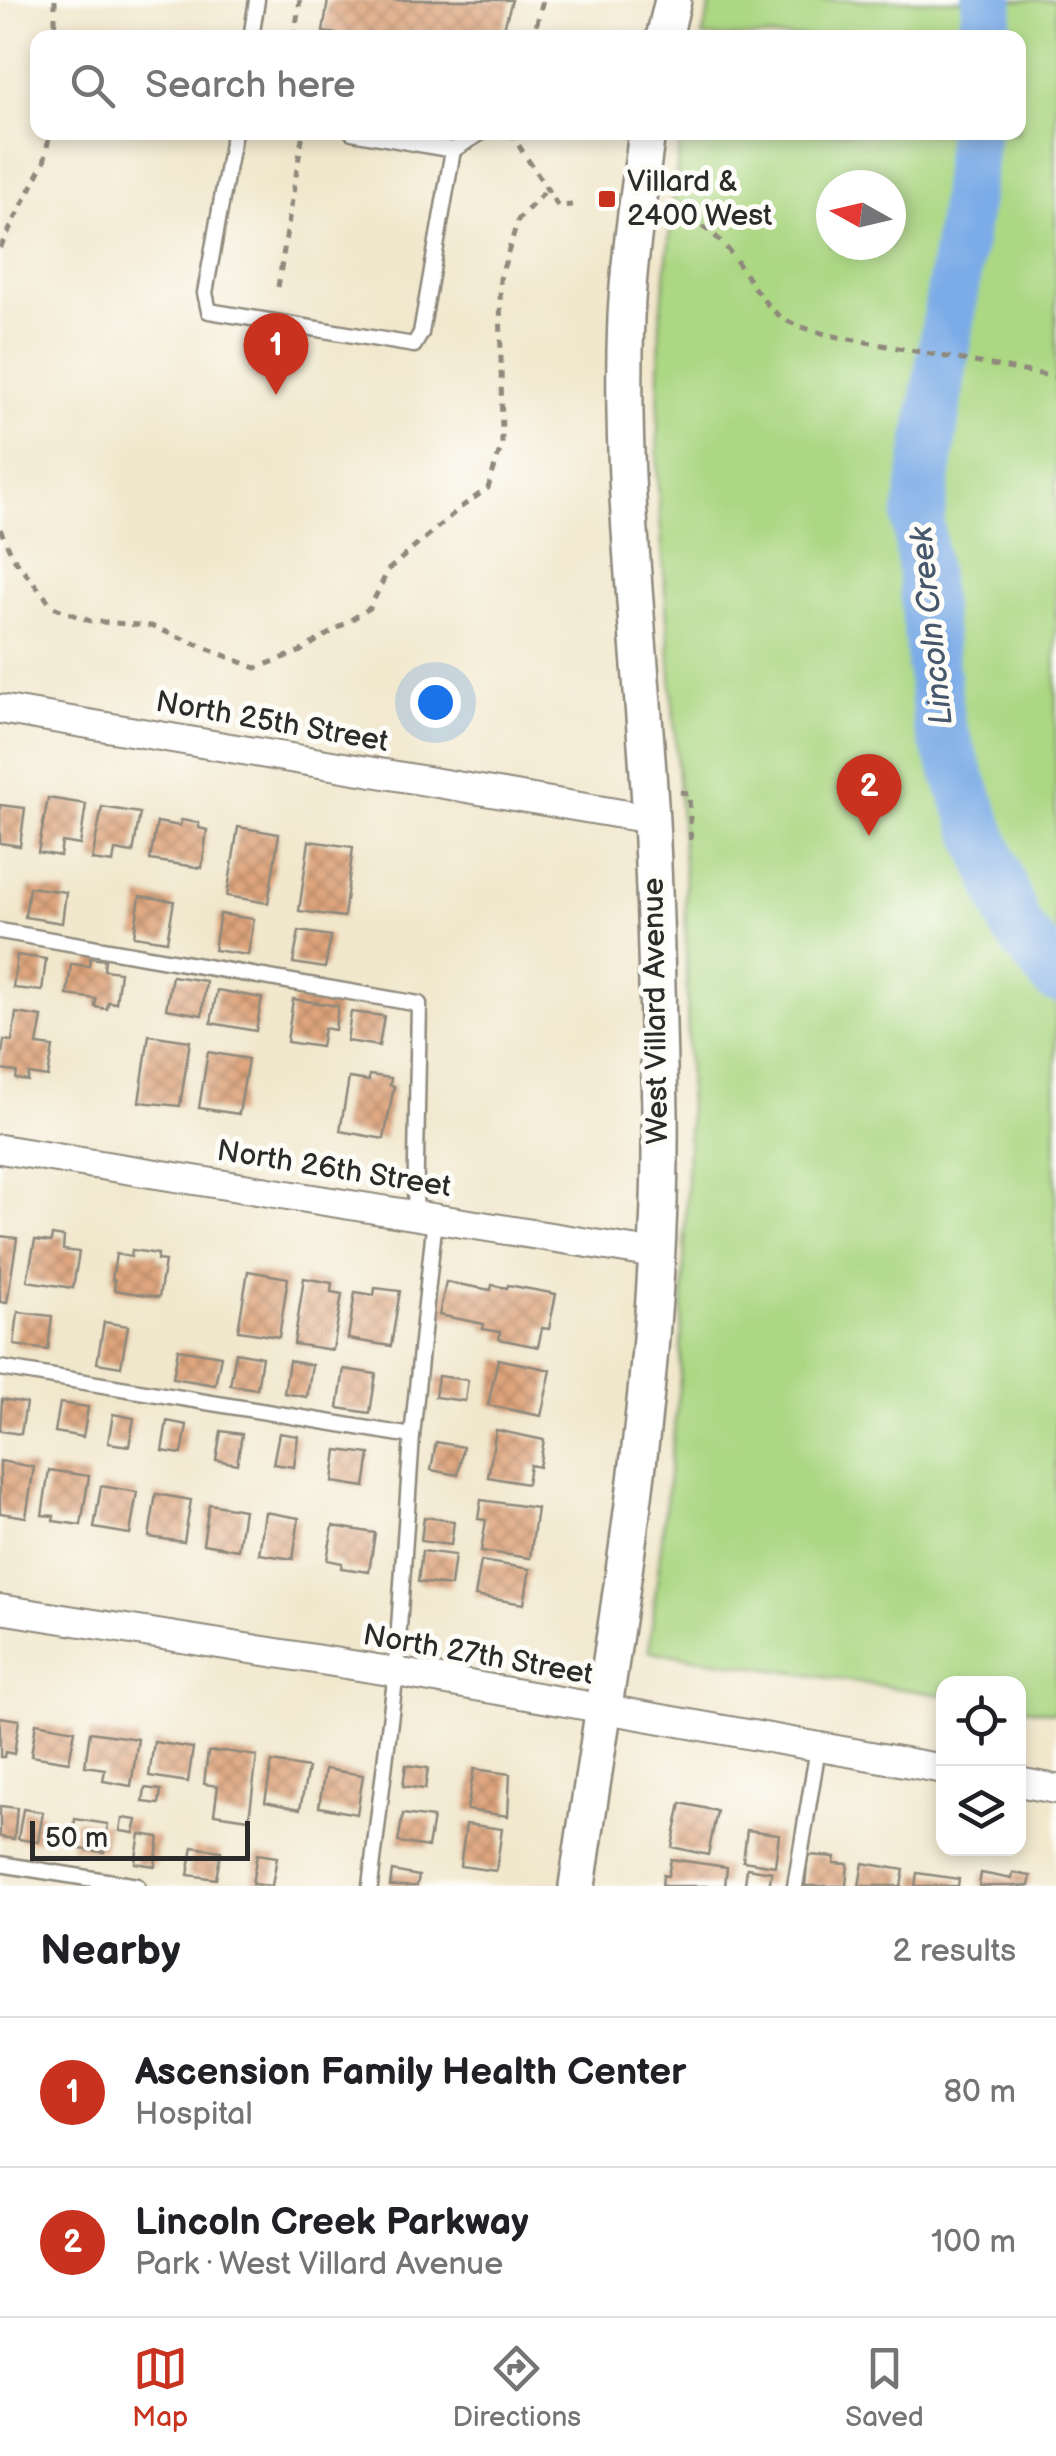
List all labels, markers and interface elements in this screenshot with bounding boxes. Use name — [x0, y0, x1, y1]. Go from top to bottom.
search box — [30, 30, 1026, 140]
icon: search — [65, 58, 120, 113]
text: Search here — [145, 63, 356, 108]
place label: Villard & 2400 West — [627, 164, 772, 234]
north arrow — [816, 170, 906, 260]
marker: Villard & 2400 West — [596, 188, 618, 210]
pin: 1 — [244, 312, 308, 395]
water label: Lincoln Creek — [902, 524, 962, 727]
your location — [410, 677, 461, 728]
street label: North 25th Street — [153, 684, 391, 760]
pin: 2 — [836, 754, 902, 836]
street label: West Villard Avenue — [636, 877, 676, 1145]
street label: North 26th Street — [214, 1133, 454, 1205]
street label: North 27th Street — [360, 1617, 596, 1693]
map controls — [936, 1676, 1026, 1856]
button: locate — [936, 1676, 1026, 1766]
button: layers — [936, 1766, 1026, 1856]
scale bar — [30, 1816, 250, 1860]
text: 50 m — [45, 1822, 108, 1855]
text: Nearby — [40, 1926, 180, 1977]
text: 2 results — [892, 1932, 1016, 1971]
text: Ascension Family Health Center — [135, 2050, 686, 2095]
text: 1 — [66, 2073, 79, 2112]
text: 80 m — [943, 2073, 1016, 2112]
text: Hospital — [135, 2095, 253, 2134]
text: Lincoln Creek Parkway — [135, 2200, 529, 2245]
text: 2 — [63, 2223, 82, 2262]
text: 100 m — [931, 2223, 1016, 2262]
text: Park · West Villard Avenue — [135, 2245, 503, 2284]
tab: Map — [132, 2341, 188, 2434]
tab: Directions — [452, 2341, 581, 2434]
tab: Saved — [845, 2341, 924, 2434]

